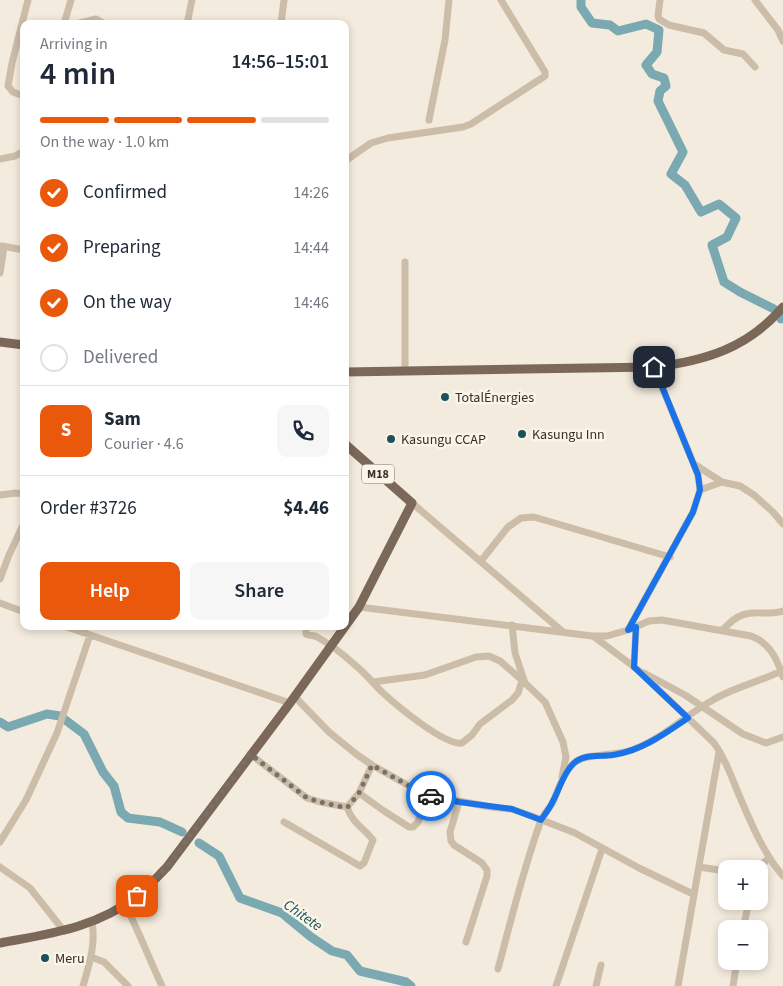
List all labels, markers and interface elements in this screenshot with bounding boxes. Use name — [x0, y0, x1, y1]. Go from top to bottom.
text: Arriving in — [40, 33, 108, 55]
text: 14:56–15:01 — [231, 49, 329, 76]
text: 4 min — [40, 51, 116, 97]
text: On the way · 1.0 km — [40, 131, 169, 153]
icon: check — [40, 179, 68, 207]
text: Confirmed — [83, 179, 167, 206]
text: 14:26 — [293, 182, 329, 204]
icon: check — [40, 234, 68, 262]
text: Preparing — [83, 234, 161, 261]
text: 14:44 — [293, 237, 329, 259]
icon: check — [40, 289, 68, 317]
text: On the way — [83, 289, 172, 316]
text: 14:46 — [293, 292, 329, 314]
text: Delivered — [83, 344, 158, 371]
pin — [633, 346, 675, 388]
icon: home — [640, 353, 668, 381]
place label: TotalÉnergies — [455, 388, 534, 408]
marker: TotalÉnergies — [439, 391, 451, 403]
button: phone — [277, 405, 329, 457]
text: Sam — [104, 406, 141, 433]
text: S — [61, 417, 71, 444]
place label: Kasungu Inn — [532, 425, 605, 445]
marker: Kasungu Inn — [516, 428, 528, 440]
place label: Kasungu CCAP — [401, 430, 486, 450]
text: Courier · 4.6 — [104, 433, 184, 455]
marker: Kasungu CCAP — [385, 433, 397, 445]
road number: M18 — [362, 464, 394, 484]
text: Order #3726 — [40, 495, 137, 522]
text: $4.46 — [283, 495, 329, 522]
button: Help — [40, 562, 180, 620]
button: Share — [190, 562, 329, 620]
courier — [406, 771, 456, 821]
icon: car — [417, 782, 445, 810]
map controls — [718, 860, 768, 970]
button: + — [718, 860, 768, 910]
pin — [116, 875, 158, 917]
icon: bag — [123, 882, 151, 910]
water label: Chitete — [279, 894, 326, 936]
button: − — [718, 920, 768, 970]
place label: Meru — [55, 949, 85, 969]
marker: Meru — [39, 952, 51, 964]

